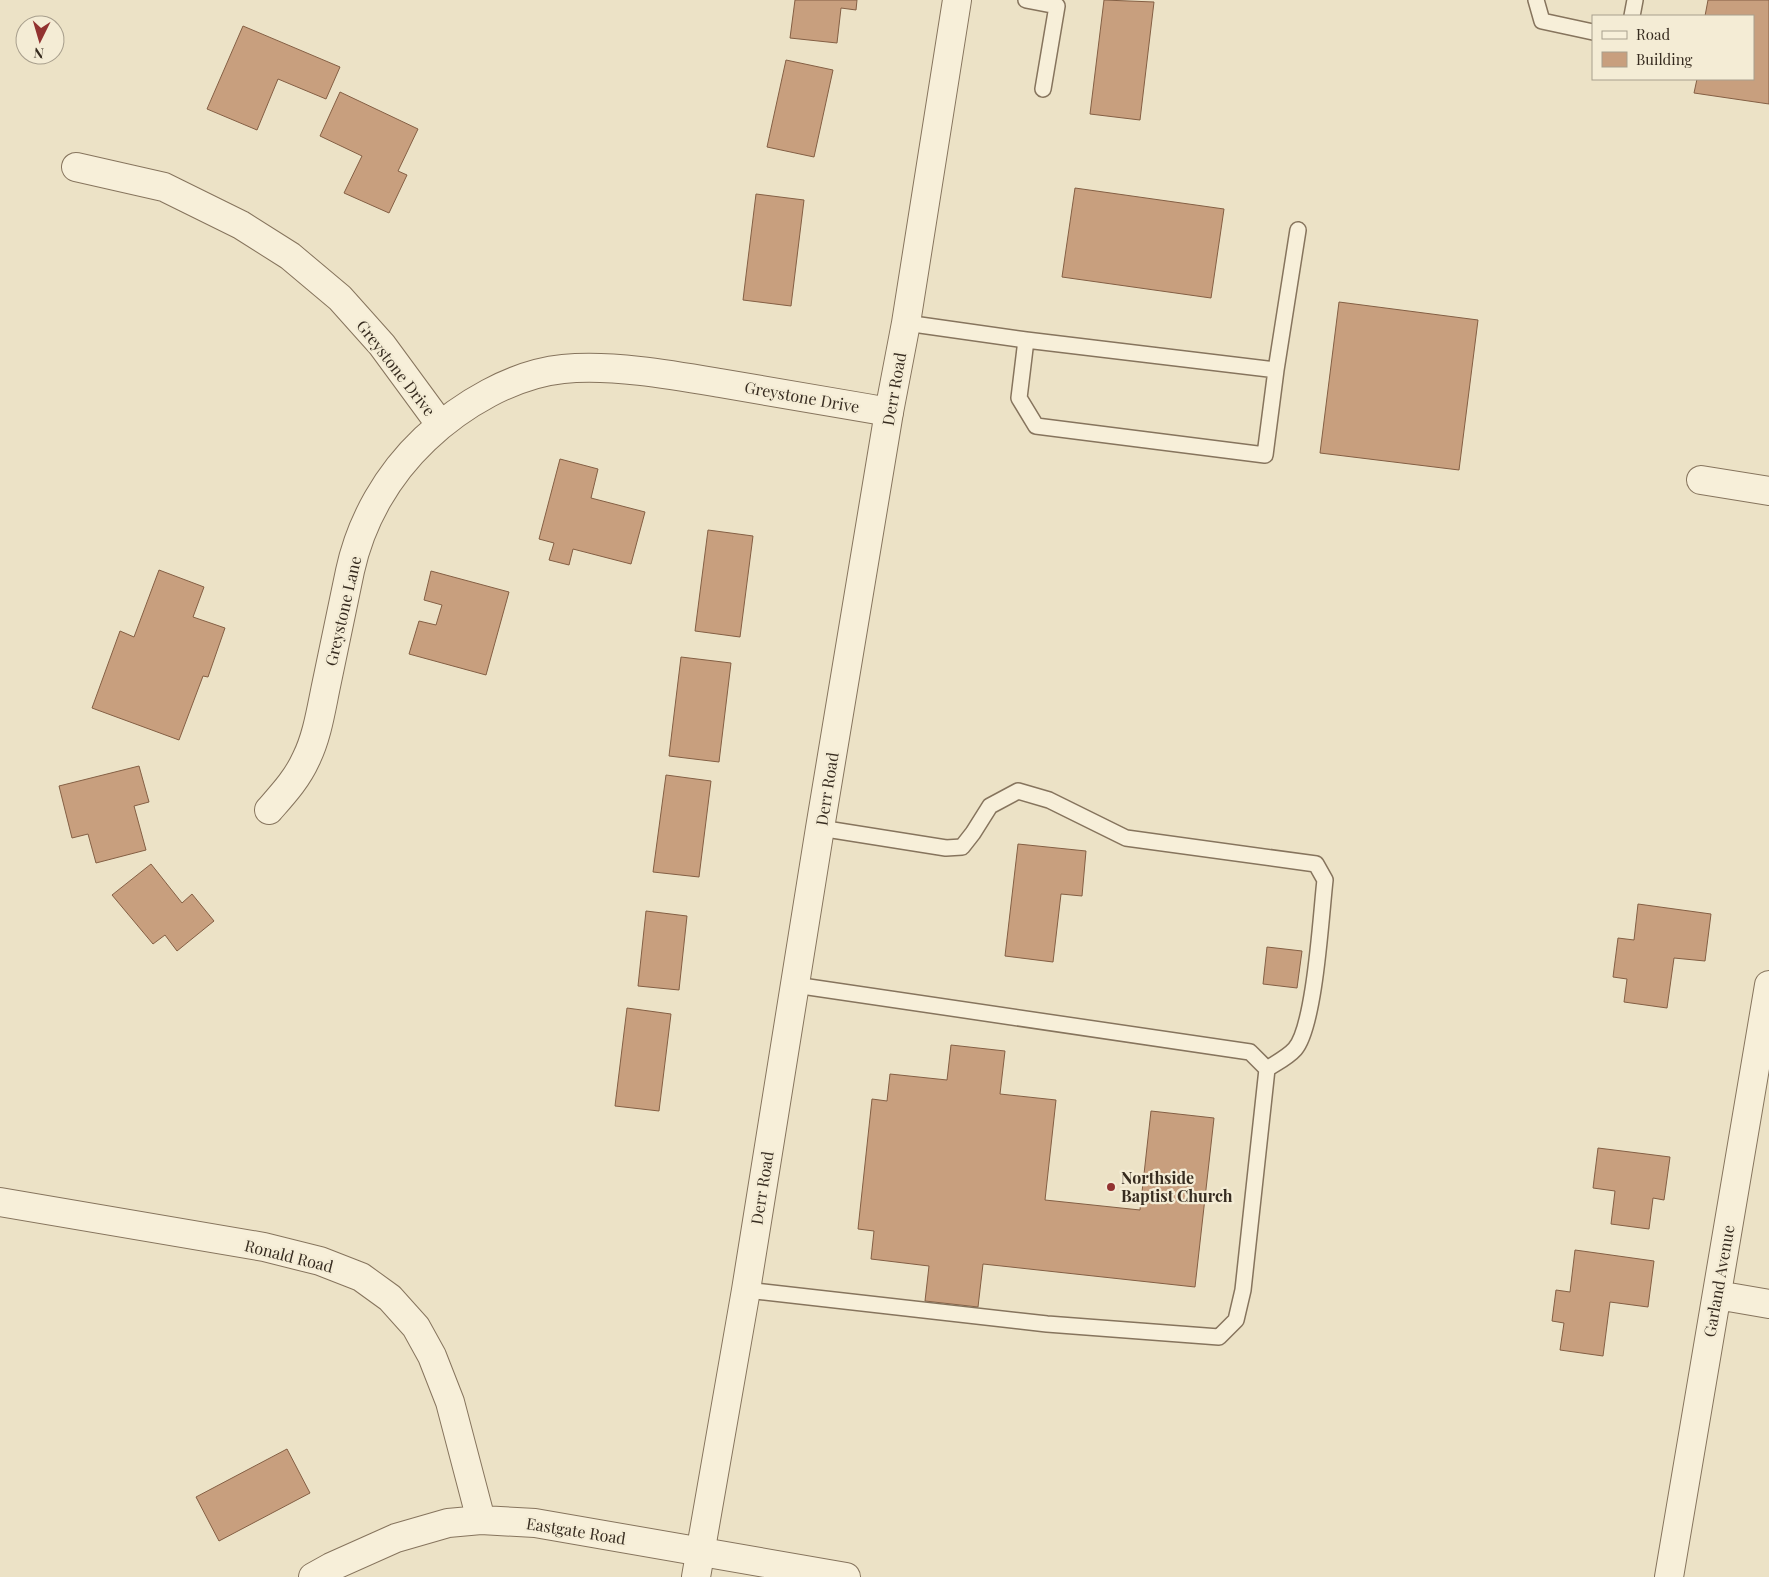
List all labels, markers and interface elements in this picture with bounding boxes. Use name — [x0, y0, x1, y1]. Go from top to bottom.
north arrow — [15, 15, 65, 65]
legend — [1592, 15, 1754, 80]
text: Road — [1636, 24, 1670, 44]
text: N — [33, 44, 45, 63]
text: Building — [1636, 49, 1693, 69]
street label: Greystone Drive — [352, 315, 440, 420]
street label: Derr Road — [877, 351, 910, 427]
street label: Greystone Drive — [743, 376, 861, 417]
street label: Greystone Lane — [320, 554, 365, 668]
street label: Derr Road — [810, 751, 843, 827]
street label: Derr Road — [745, 1150, 778, 1226]
place label: Northside Baptist Church — [1121, 1167, 1233, 1206]
marker: Northside Baptist Church — [1105, 1181, 1117, 1193]
street label: Garland Avenue — [1698, 1223, 1739, 1339]
street label: Ronald Road — [243, 1234, 336, 1277]
street label: Eastgate Road — [525, 1512, 627, 1549]

